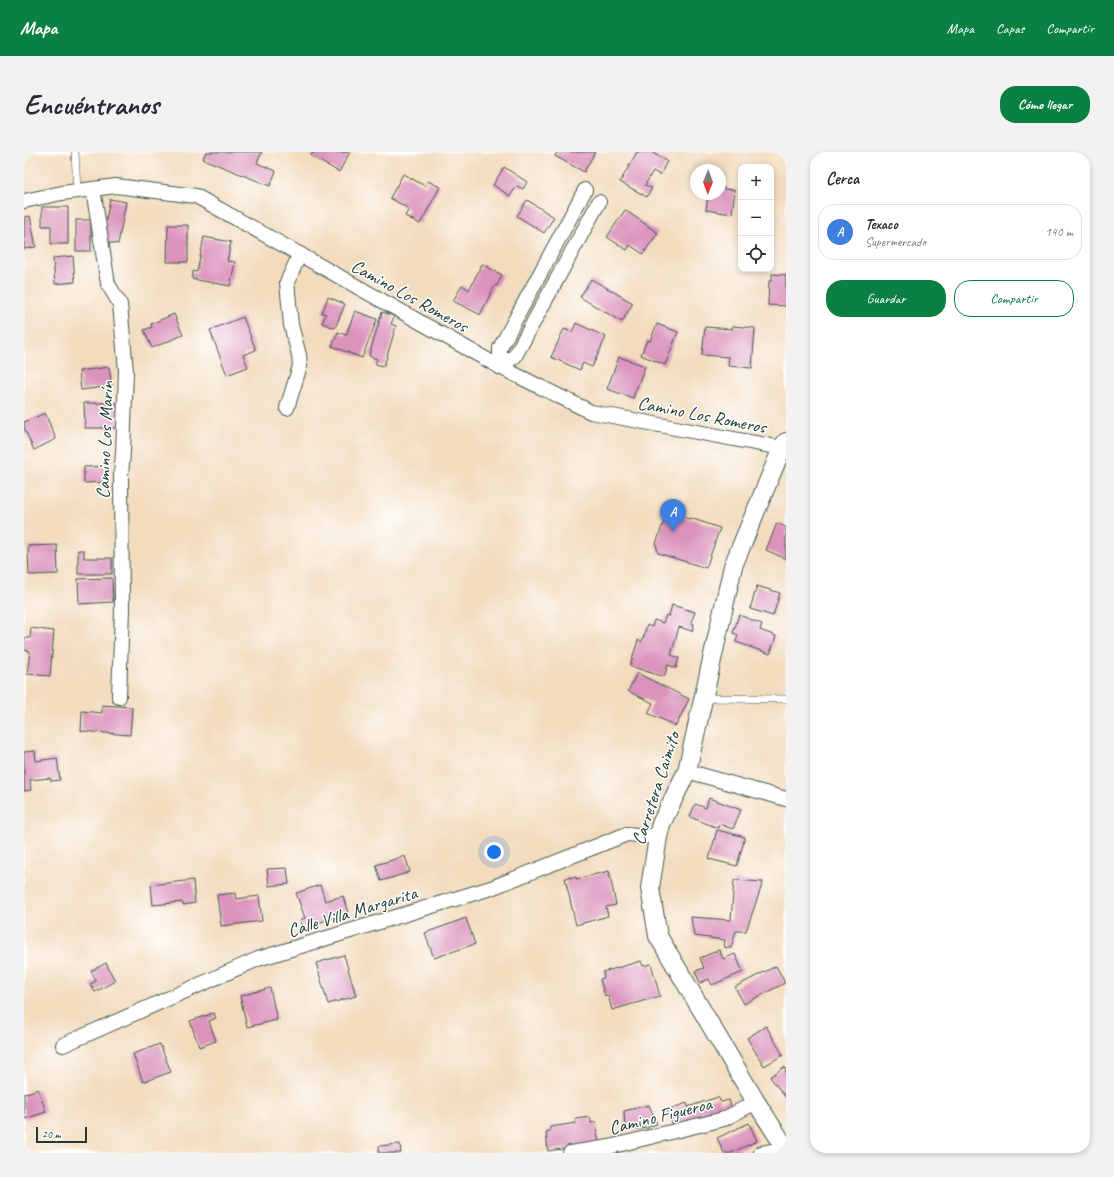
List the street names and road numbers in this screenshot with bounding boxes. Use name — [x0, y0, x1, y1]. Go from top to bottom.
street label: Camino Los Romeros — [347, 254, 474, 339]
street label: Camino Los Marín — [91, 380, 119, 499]
street label: Camino Los Romeros — [636, 391, 769, 439]
street label: Carretera Caimito — [626, 727, 686, 848]
street label: Calle Villa Margarita — [285, 881, 421, 943]
street label: Camino Figueroa — [606, 1091, 715, 1140]

